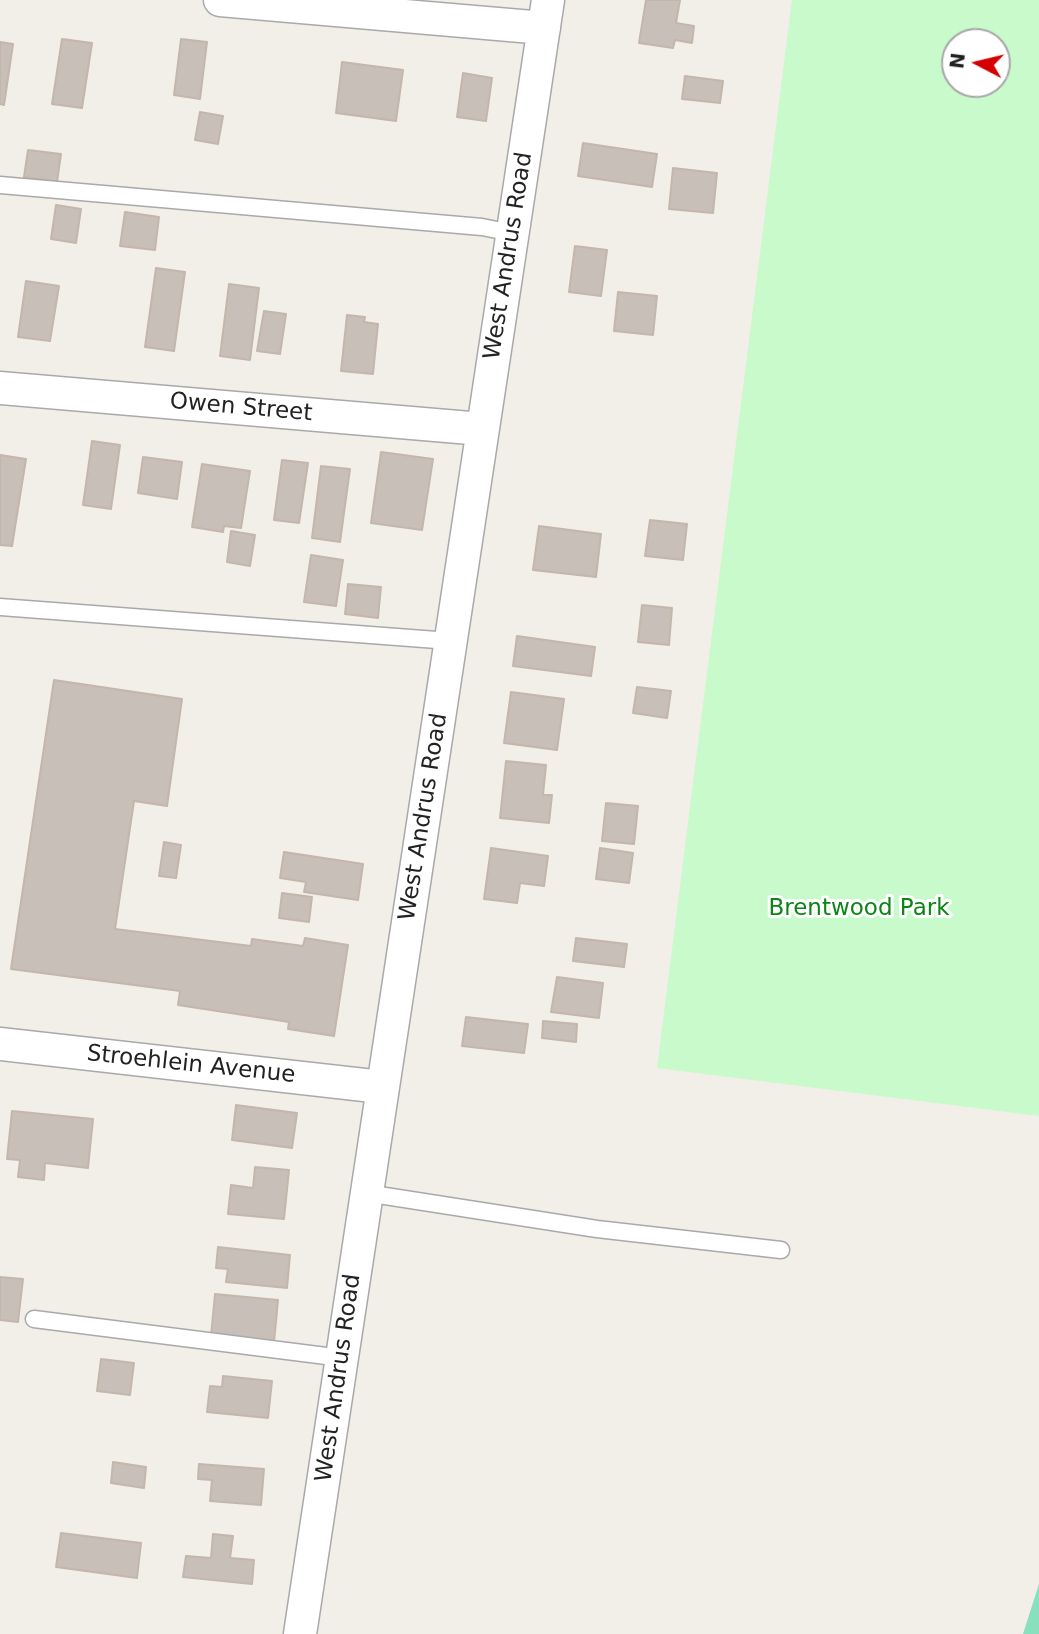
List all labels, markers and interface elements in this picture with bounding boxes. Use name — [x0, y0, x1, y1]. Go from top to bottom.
north arrow — [941, 28, 1011, 98]
text: N — [945, 51, 969, 70]
street label: West Andrus Road — [479, 150, 539, 362]
street label: Owen Street — [169, 388, 313, 428]
street label: West Andrus Road — [394, 711, 454, 923]
park label: Brentwood Park — [768, 895, 950, 923]
street label: Stroehlein Avenue — [85, 1040, 297, 1090]
street label: West Andrus Road — [311, 1272, 367, 1484]

